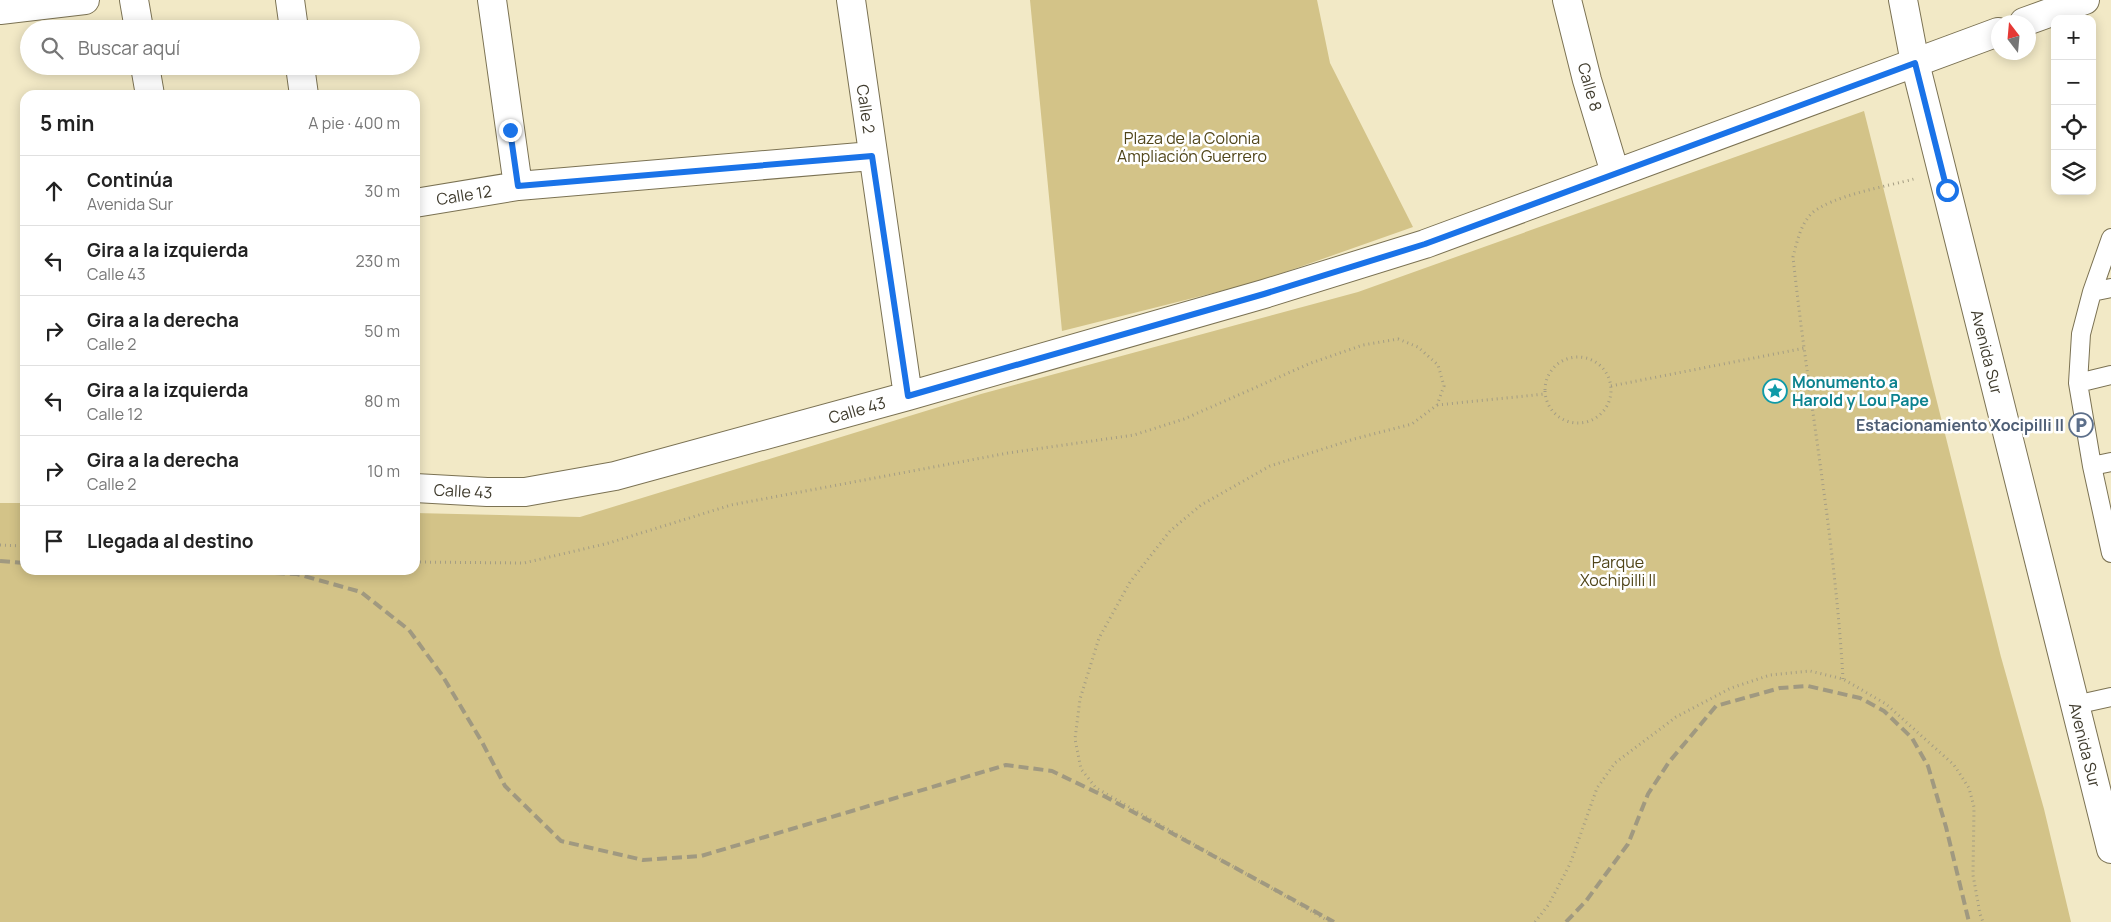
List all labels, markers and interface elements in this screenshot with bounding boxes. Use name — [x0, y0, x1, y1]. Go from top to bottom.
north arrow — [1991, 15, 2036, 60]
map controls — [2051, 15, 2096, 195]
button: + — [2051, 15, 2096, 60]
search box — [20, 20, 420, 75]
icon: search — [38, 34, 66, 62]
text: Buscar aquí — [78, 35, 180, 61]
street label: Calle 8 — [1573, 60, 1607, 114]
button: − — [2051, 60, 2096, 105]
street label: Calle 2 — [852, 83, 880, 135]
button: locate — [2051, 105, 2096, 150]
text: 5 min — [40, 109, 94, 137]
text: A pie · 400 m — [308, 112, 400, 134]
route end — [499, 119, 522, 142]
park label: Plaza de la Colonia Ampliación Guerrero — [1117, 127, 1267, 167]
button: layers — [2051, 150, 2096, 195]
text: Continúa — [87, 167, 173, 193]
icon: ahead — [40, 177, 68, 205]
route start — [1936, 179, 1959, 202]
text: 30 m — [365, 180, 400, 202]
street label: Calle 12 — [435, 180, 493, 210]
text: Avenida Sur — [87, 193, 173, 215]
text: Gira a la izquierda — [87, 237, 248, 263]
icon: left — [40, 247, 68, 275]
text: 230 m — [356, 250, 400, 272]
text: Calle 43 — [87, 263, 146, 285]
text: Gira a la derecha — [87, 307, 239, 333]
street label: Avenida Sur — [1966, 307, 2008, 397]
icon: right — [40, 317, 68, 345]
text: 50 m — [364, 320, 400, 342]
text: Calle 2 — [87, 333, 136, 355]
place label: Monumento a Harold y Lou Pape — [1792, 371, 1929, 411]
text: Gira a la izquierda — [87, 377, 248, 403]
place icon: Monumento a Harold y Lou Pape — [1762, 378, 1788, 404]
icon: left — [40, 387, 68, 415]
text: 80 m — [364, 390, 400, 412]
street label: Calle 43 — [826, 391, 888, 429]
text: Calle 12 — [87, 403, 143, 425]
parking icon: Estacionamiento Xocipilli II — [2068, 412, 2094, 438]
place label: Estacionamiento Xocipilli II — [1856, 414, 2064, 436]
text: Gira a la derecha — [87, 447, 239, 473]
icon: right — [40, 457, 68, 485]
text: 10 m — [367, 460, 400, 482]
text: Calle 2 — [87, 473, 136, 495]
street label: Calle 43 — [433, 478, 493, 504]
icon: arrive — [40, 527, 68, 555]
text: Llegada al destino — [87, 528, 254, 554]
park label: Parque Xochipilli II — [1580, 551, 1656, 591]
street label: Avenida Sur — [2064, 700, 2106, 790]

